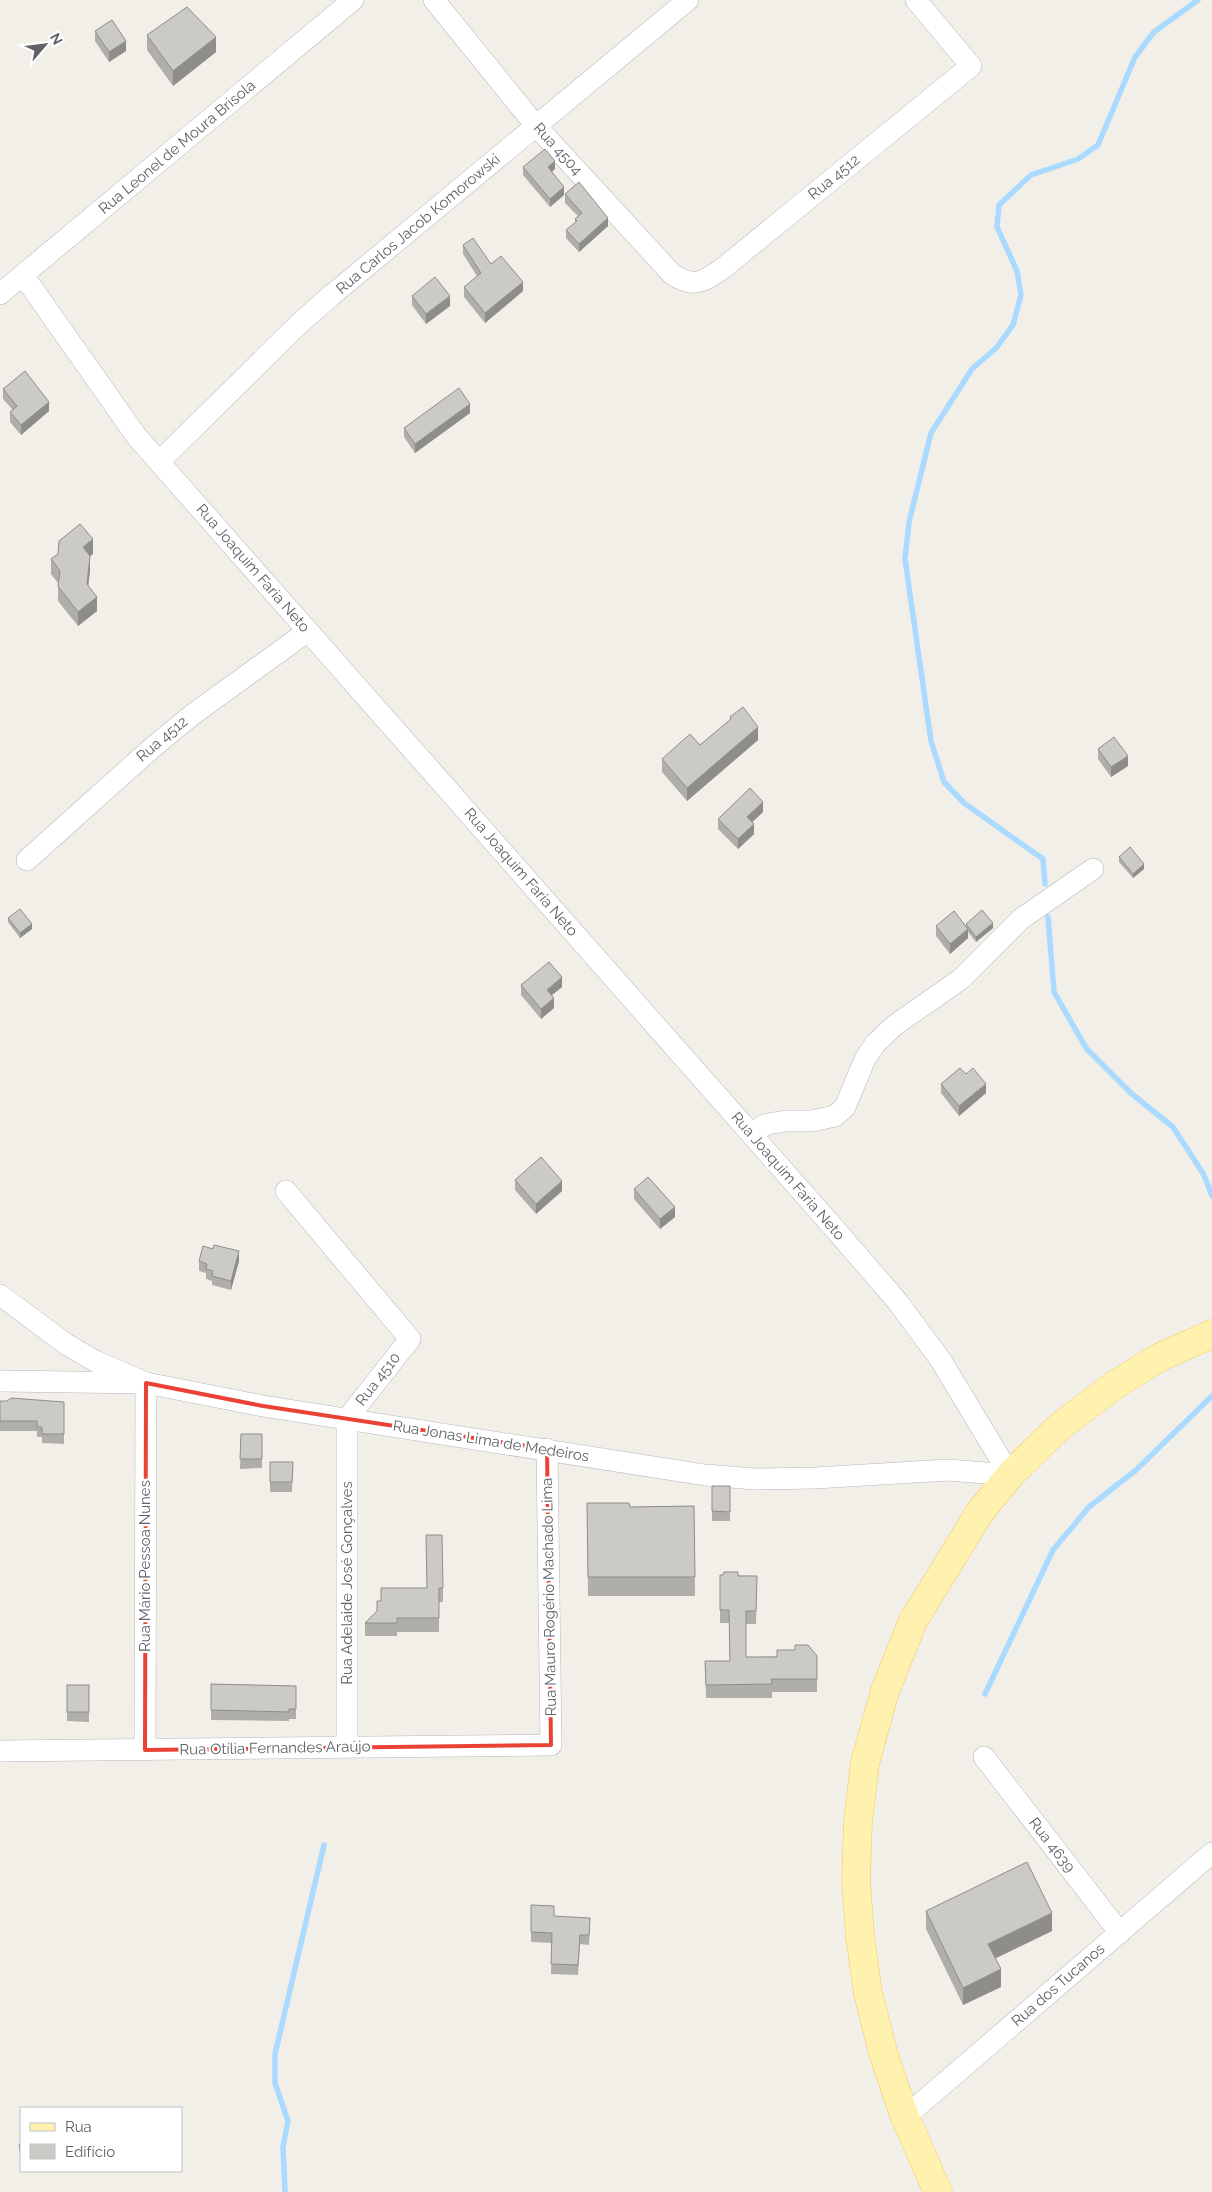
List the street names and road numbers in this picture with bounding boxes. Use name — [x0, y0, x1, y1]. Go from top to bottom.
street label: Rua Leonel de Moura Brisola — [95, 76, 259, 218]
street label: Rua 4504 — [530, 119, 586, 179]
street label: Rua Carlos Jacob Komorowski — [332, 150, 504, 298]
street label: Rua 4512 — [805, 151, 864, 203]
street label: Rua Joaquim Faria Neto — [192, 500, 314, 636]
street label: Rua 4512 — [133, 712, 191, 766]
street label: Rua Joaquim Faria Neto — [460, 804, 582, 940]
street label: Rua Joaquim Faria Neto — [727, 1108, 849, 1244]
street label: Rua 4510 — [352, 1349, 404, 1409]
street label: Rua Jonas Lima de Medeiros — [392, 1417, 590, 1465]
street label: Rua Mauro Rogério Machado Lima — [538, 1477, 560, 1717]
street label: Rua Mário Pessoa Nunes — [136, 1480, 154, 1652]
street label: Rua Adelaide José Gonçalves — [338, 1481, 356, 1685]
street label: Rua Otília Fernandes Araújo — [179, 1737, 371, 1759]
street label: Rua 4639 — [1025, 1814, 1079, 1876]
street label: Rua dos Tucanos — [1008, 1940, 1108, 2030]

